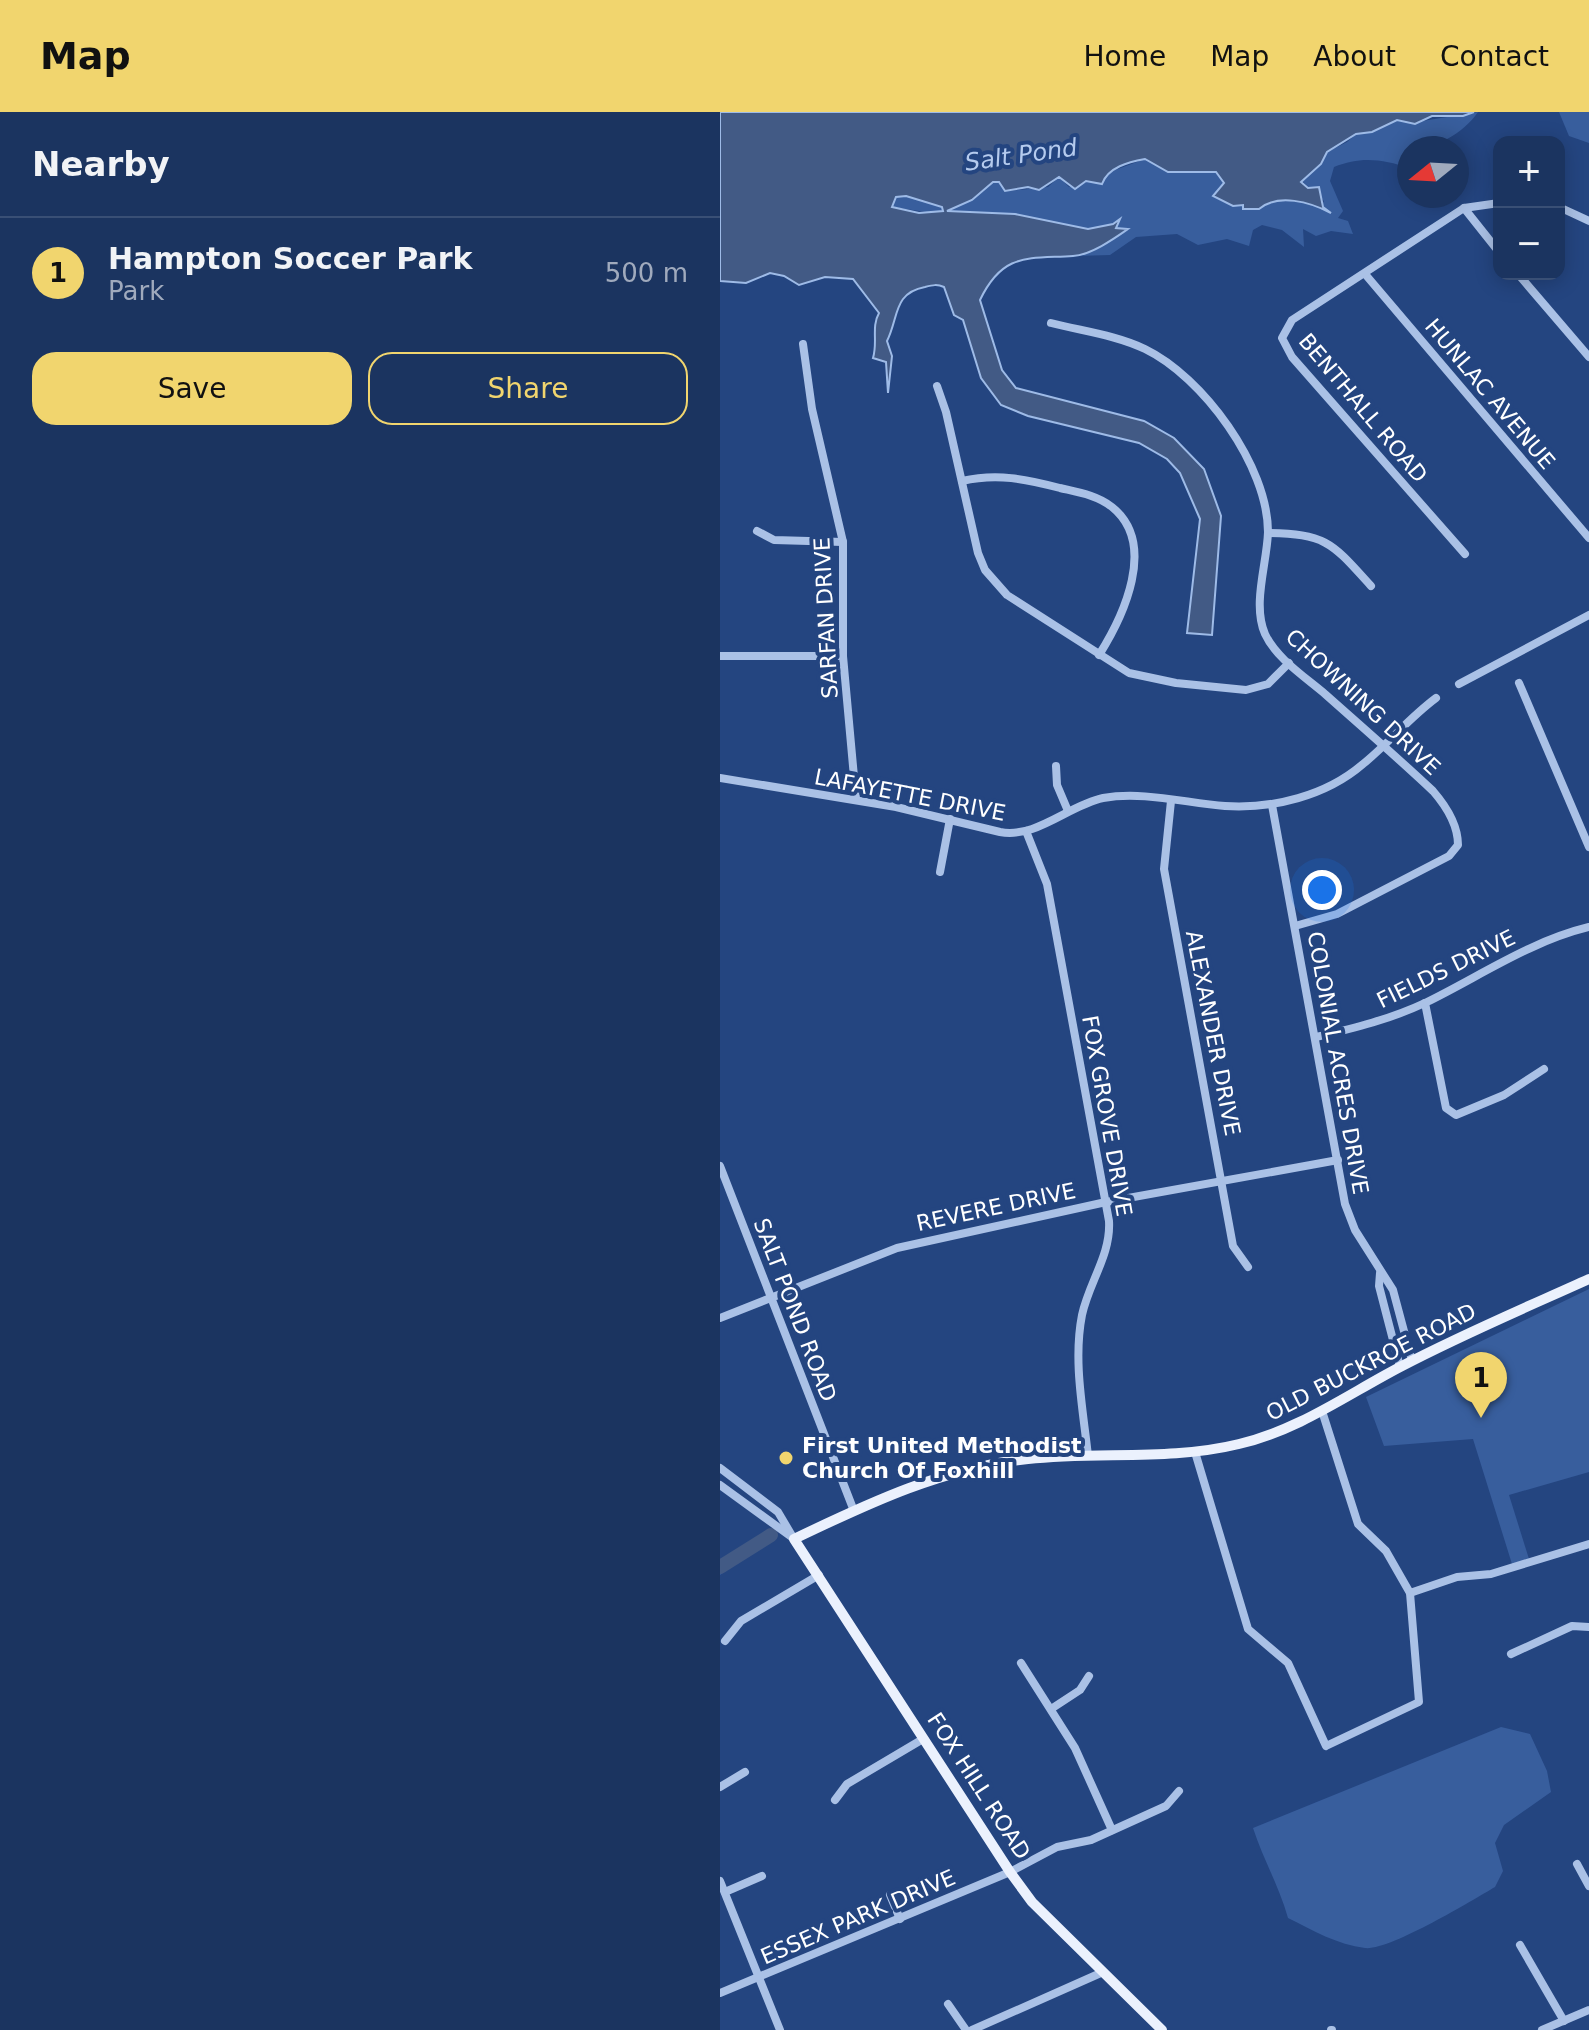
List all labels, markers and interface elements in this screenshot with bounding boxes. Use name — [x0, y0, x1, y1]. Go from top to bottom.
text: Map — [40, 34, 131, 78]
text: Home — [1083, 40, 1166, 73]
text: Map — [1210, 40, 1269, 73]
text: About — [1313, 40, 1396, 73]
text: Contact — [1440, 40, 1549, 73]
water label: Salt Pond — [963, 133, 1080, 177]
north arrow — [1397, 136, 1469, 208]
map controls — [1493, 136, 1565, 280]
button: + — [1493, 136, 1565, 208]
text: Nearby — [32, 144, 170, 184]
button: − — [1493, 208, 1565, 280]
text: Hampton Soccer Park — [108, 241, 472, 276]
text: 1 — [49, 258, 67, 288]
text: 500 m — [605, 258, 688, 288]
text: Park — [108, 276, 164, 306]
street label: HUNLAC AVENUE — [1420, 314, 1560, 474]
street label: BENTHALL ROAD — [1294, 329, 1432, 487]
button: Save — [32, 352, 352, 425]
button: Share — [368, 352, 688, 425]
street label: SARFAN DRIVE — [809, 537, 843, 699]
street label: CHOWNING DRIVE — [1281, 624, 1445, 780]
street label: LAFAYETTE DRIVE — [812, 764, 1008, 826]
your location — [1302, 870, 1342, 910]
street label: FIELDS DRIVE — [1373, 925, 1519, 1013]
street label: ALEXANDER DRIVE — [1181, 928, 1245, 1138]
street label: COLONIAL ACRES DRIVE — [1303, 930, 1373, 1196]
street label: FOX GROVE DRIVE — [1077, 1014, 1137, 1218]
street label: REVERE DRIVE — [914, 1178, 1078, 1236]
street label: SALT POND ROAD — [749, 1215, 841, 1405]
street label: OLD BUCKROE ROAD — [1262, 1298, 1480, 1426]
pin: 1 — [1455, 1352, 1507, 1418]
place label: First United Methodist Church Of Foxhill — [802, 1433, 1082, 1483]
marker: First United Methodist Church Of Foxhill — [777, 1449, 795, 1467]
street label: FOX HILL ROAD — [922, 1708, 1036, 1864]
street label: ESSEX PARK DRIVE — [757, 1865, 959, 1969]

